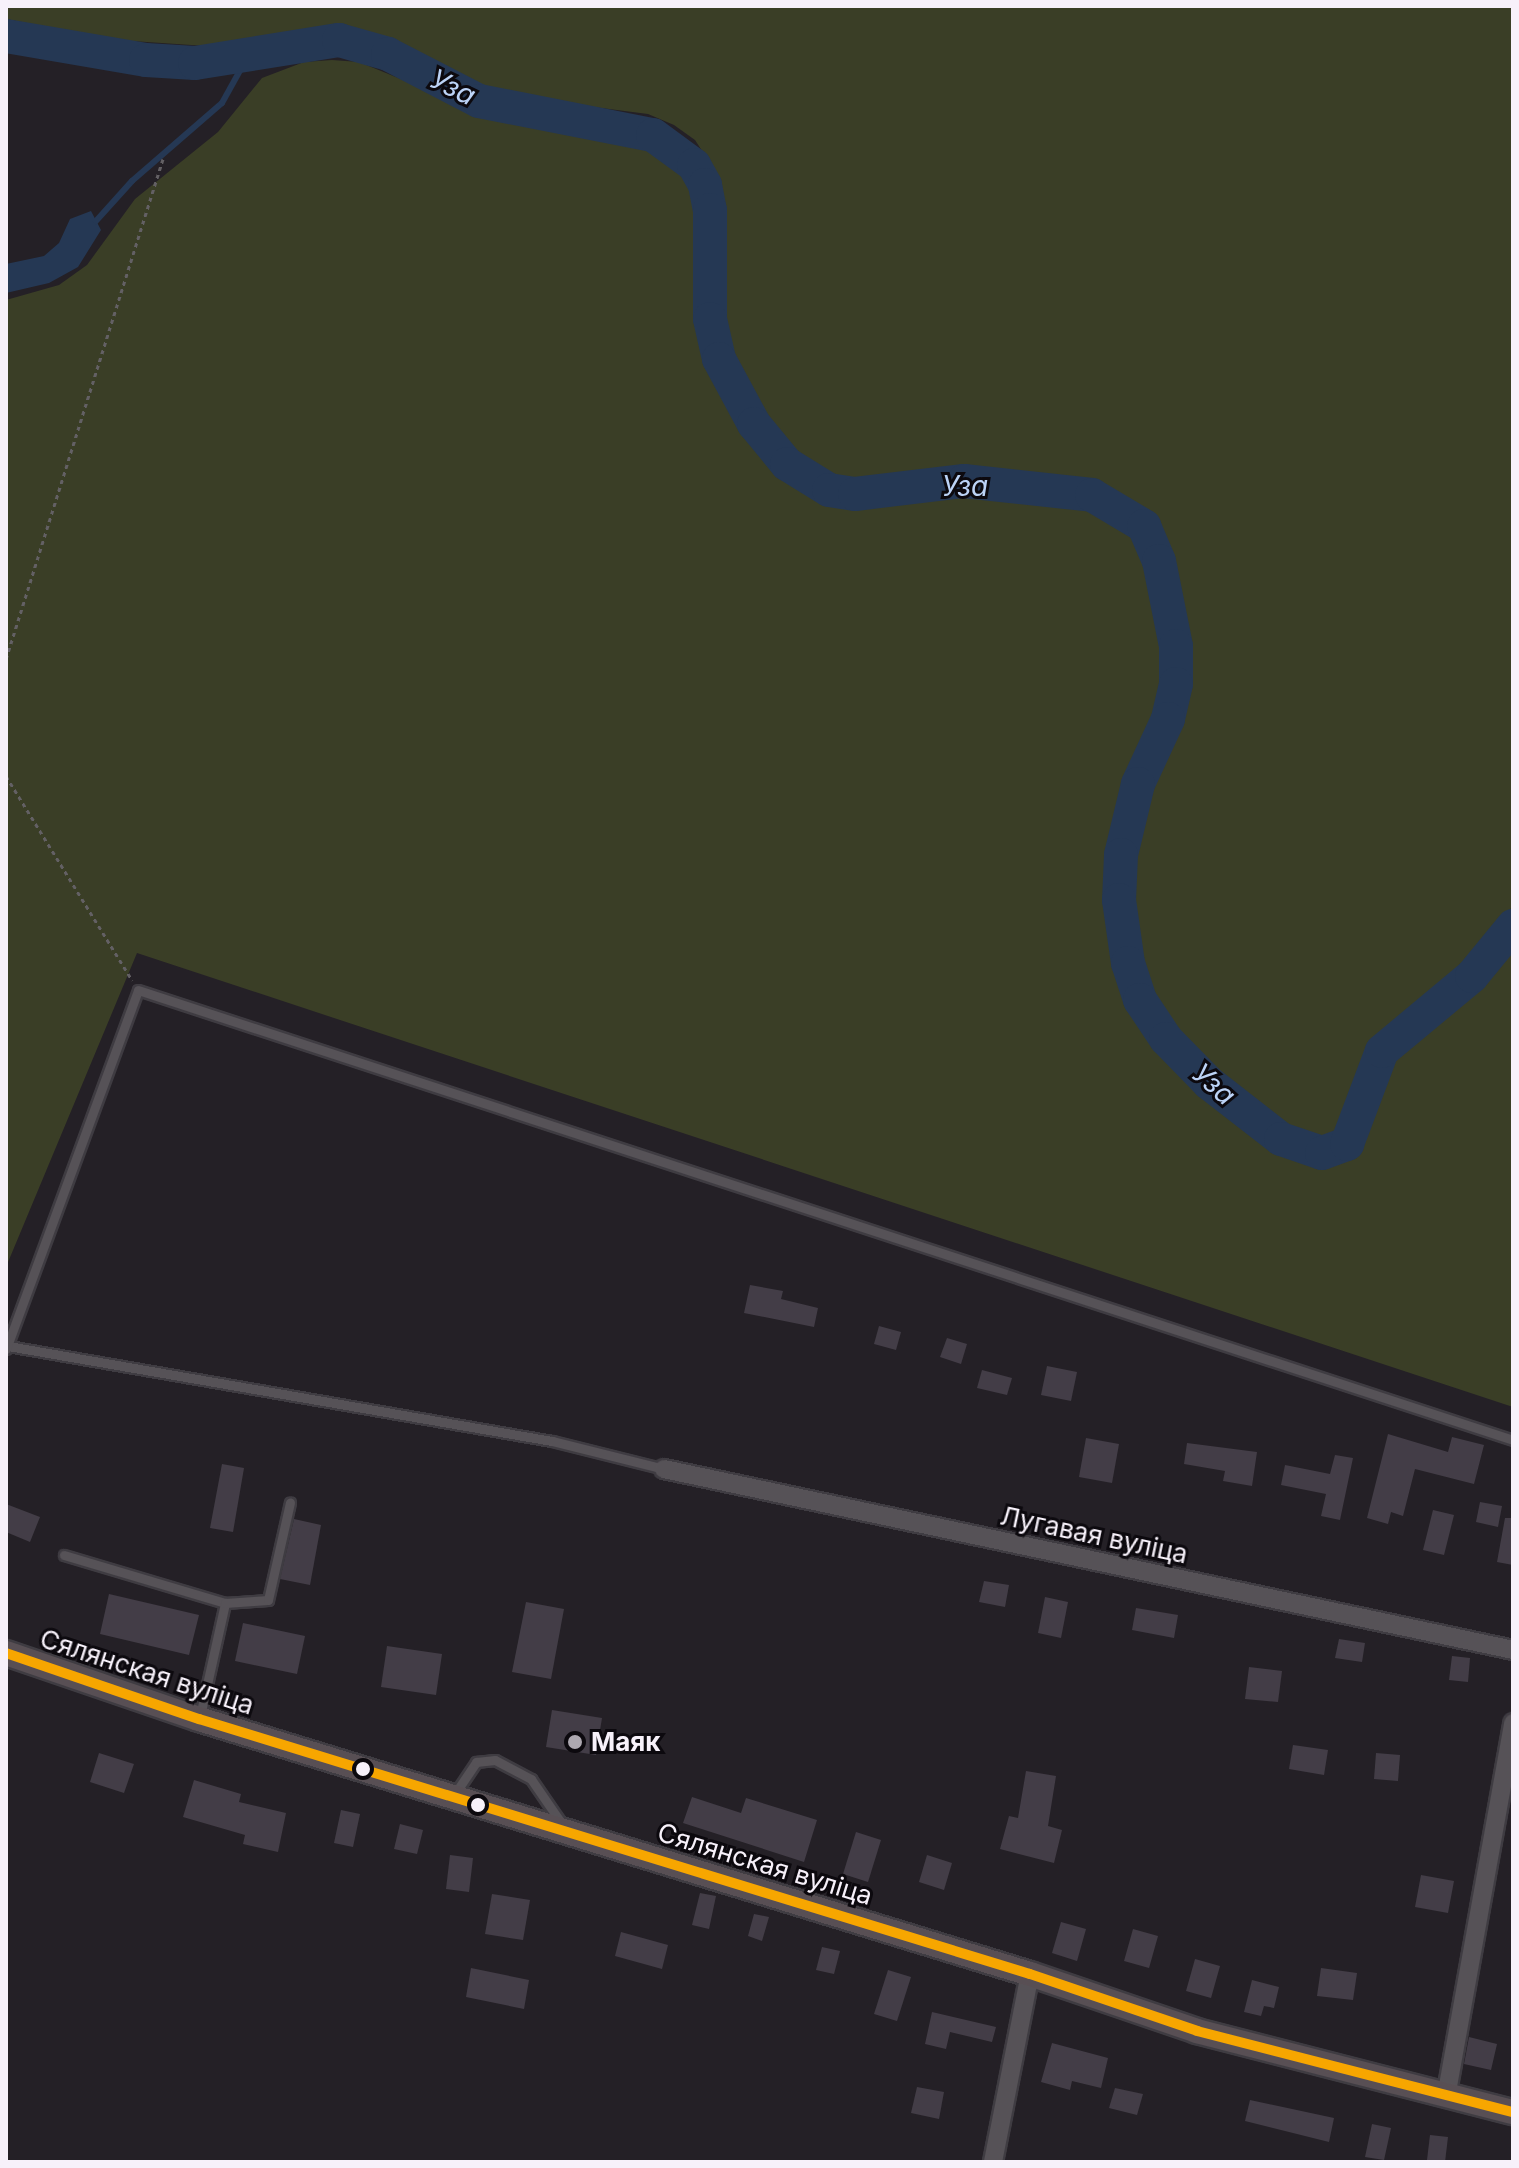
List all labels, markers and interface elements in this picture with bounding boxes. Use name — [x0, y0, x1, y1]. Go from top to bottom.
water label: Уза — [425, 62, 481, 112]
water label: Уза — [942, 469, 988, 503]
water label: Уза — [1185, 1056, 1243, 1112]
street label: Лугавая вуліца — [998, 1500, 1190, 1570]
street label: Сялянская вуліца — [36, 1623, 258, 1721]
place label: Маяк — [591, 1726, 660, 1758]
marker: Маяк — [566, 1733, 584, 1751]
unlabelled marker — [355, 1761, 371, 1777]
unlabelled marker — [470, 1797, 486, 1813]
street label: Сялянская вуліца — [654, 1816, 876, 1912]

